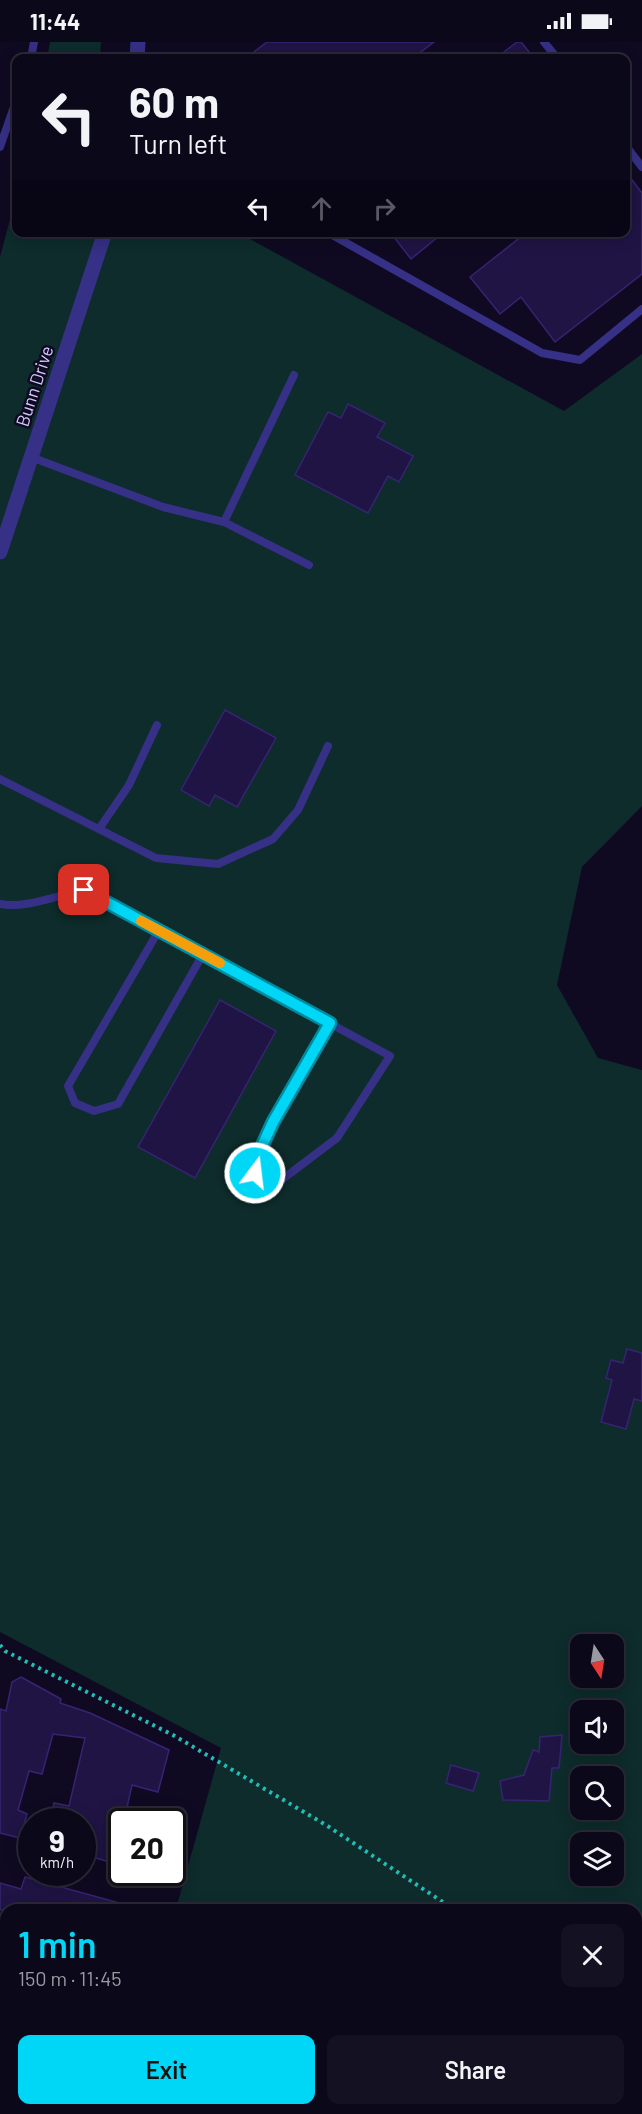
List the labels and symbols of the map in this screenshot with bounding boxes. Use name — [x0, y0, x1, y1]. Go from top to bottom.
street label: Bunn Drive — [11, 343, 57, 429]
pin — [58, 864, 109, 915]
position arrow — [223, 1141, 287, 1205]
north arrow — [570, 1634, 624, 1688]
speed limit sign: 20 — [108, 1808, 186, 1886]

